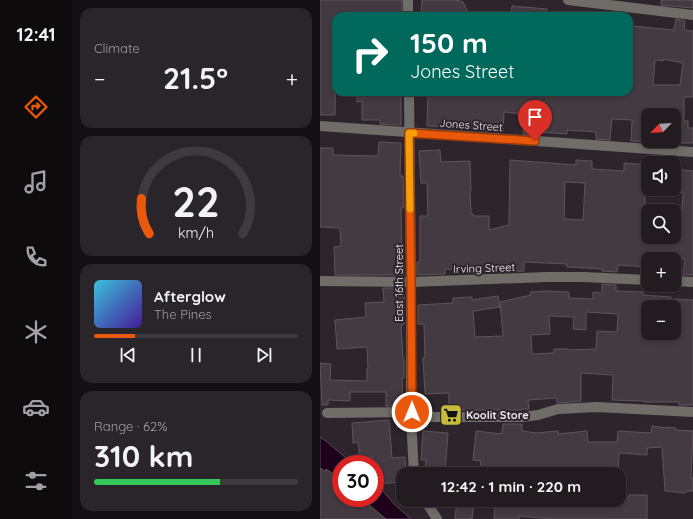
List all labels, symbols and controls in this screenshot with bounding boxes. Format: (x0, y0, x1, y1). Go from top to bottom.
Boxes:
text: 12:41 (16, 23, 56, 46)
text: 150 m (410, 25, 488, 60)
icon: right (344, 28, 396, 80)
text: Climate (94, 40, 140, 56)
text: 21.5° (163, 59, 228, 97)
text: Jones Street (410, 60, 514, 83)
text: − (94, 65, 105, 93)
text: + (286, 65, 298, 93)
icon: directions (22, 93, 50, 121)
pin (518, 100, 552, 141)
icon: arrive (524, 106, 546, 128)
north arrow (641, 108, 681, 148)
map controls (641, 108, 681, 340)
street label: Jones Street (439, 116, 504, 134)
button: sound (641, 156, 681, 196)
icon: music (22, 168, 50, 196)
text: 22 (172, 174, 220, 226)
button: search (641, 204, 681, 244)
text: km/h (178, 223, 214, 241)
icon: phone (22, 243, 50, 271)
street label: East 16th Street (392, 244, 406, 322)
button: + (641, 252, 681, 292)
street label: Irving Street (453, 260, 515, 276)
text: Afterglow (154, 287, 226, 306)
button: − (641, 300, 681, 340)
text: The Pines (154, 306, 212, 322)
icon: climate (22, 318, 50, 346)
icon: previous (117, 344, 139, 366)
icon: pause (185, 344, 207, 366)
icon: next (253, 344, 275, 366)
position arrow (391, 391, 433, 433)
icon: car (22, 393, 50, 421)
supermarket icon: Koolit Store (438, 402, 464, 428)
place label: Koolit Store (466, 408, 529, 422)
text: Range · 62% (94, 418, 167, 434)
text: 310 km (94, 437, 193, 475)
speed limit sign: 30 (332, 455, 384, 507)
icon: filters (22, 467, 50, 495)
text: 12:42 · 1 min · 220 m (441, 477, 581, 496)

